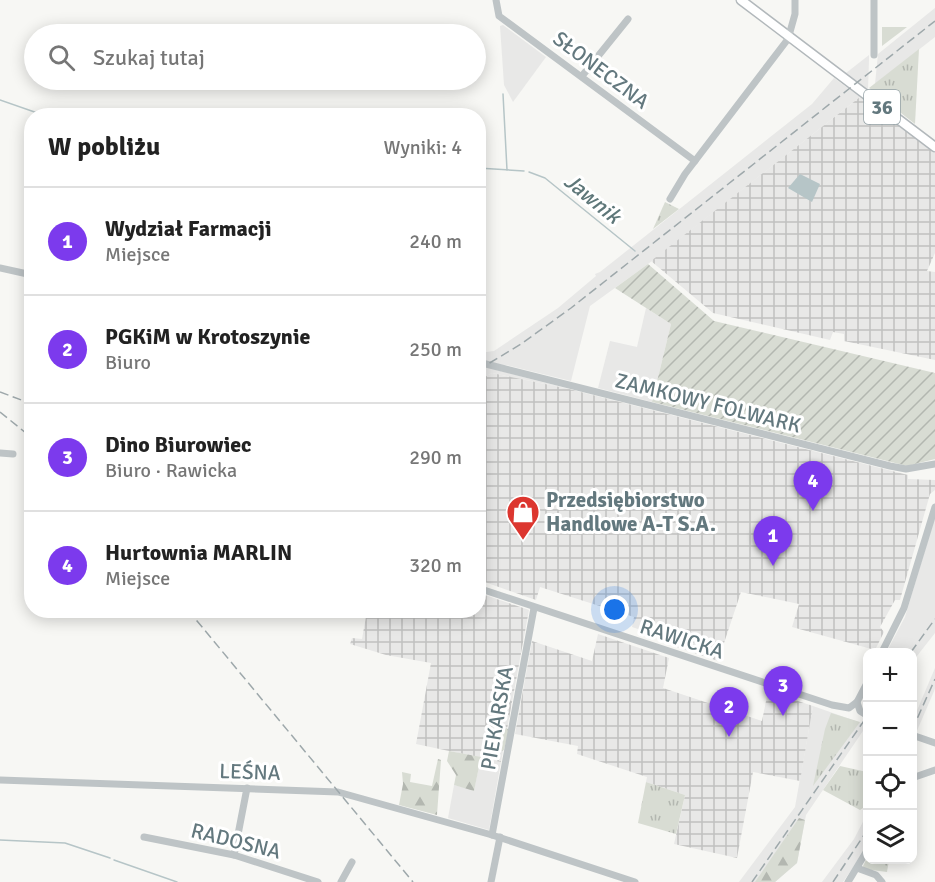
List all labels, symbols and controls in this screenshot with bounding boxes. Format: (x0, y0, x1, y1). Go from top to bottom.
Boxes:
search box (24, 24, 486, 90)
street label: SŁONECZNA (548, 25, 654, 115)
icon: search (45, 41, 78, 74)
text: Szukaj tutaj (93, 44, 205, 71)
road number: 36 (864, 90, 900, 124)
text: W pobliżu (48, 131, 160, 163)
text: Wyniki: 4 (383, 135, 462, 160)
water label: Jawnik (559, 167, 628, 231)
text: Wydział Farmacji (105, 215, 272, 242)
text: 1 (62, 229, 73, 254)
text: 240 m (409, 229, 462, 254)
text: Miejsce (105, 242, 170, 267)
text: PGKiM w Krotoszynie (105, 323, 310, 350)
text: 2 (62, 337, 73, 362)
text: 250 m (409, 337, 462, 362)
text: Biuro (105, 350, 151, 375)
street label: ZAMKOWY FOLWARK (612, 367, 804, 439)
text: Dino Biurowiec (105, 431, 252, 458)
text: 3 (62, 445, 73, 470)
text: 290 m (409, 445, 462, 470)
text: Biuro · Rawicka (105, 458, 237, 483)
pin: 4 (794, 462, 832, 511)
place label: Przedsiębiorstwo Handlowe A-T S.A. (546, 487, 716, 537)
shop icon: Przedsiębiorstwo Handlowe A-T S.A. (505, 494, 541, 541)
pin: 1 (754, 516, 792, 566)
text: Hurtownia MARLIN (105, 539, 292, 566)
text: 4 (62, 553, 73, 578)
text: 320 m (409, 553, 462, 578)
text: Miejsce (105, 566, 170, 591)
your location (600, 595, 629, 624)
street label: RAWICKA (637, 613, 728, 665)
map controls (863, 648, 917, 864)
button: + (863, 648, 917, 702)
street label: PIEKARSKA (475, 664, 519, 772)
pin: 3 (764, 666, 802, 716)
pin: 2 (710, 688, 748, 737)
button: − (863, 702, 917, 756)
button: locate (863, 756, 917, 810)
street label: LEŚNA (219, 758, 281, 786)
button: layers (863, 810, 917, 864)
street label: RADOSNA (188, 817, 284, 865)

